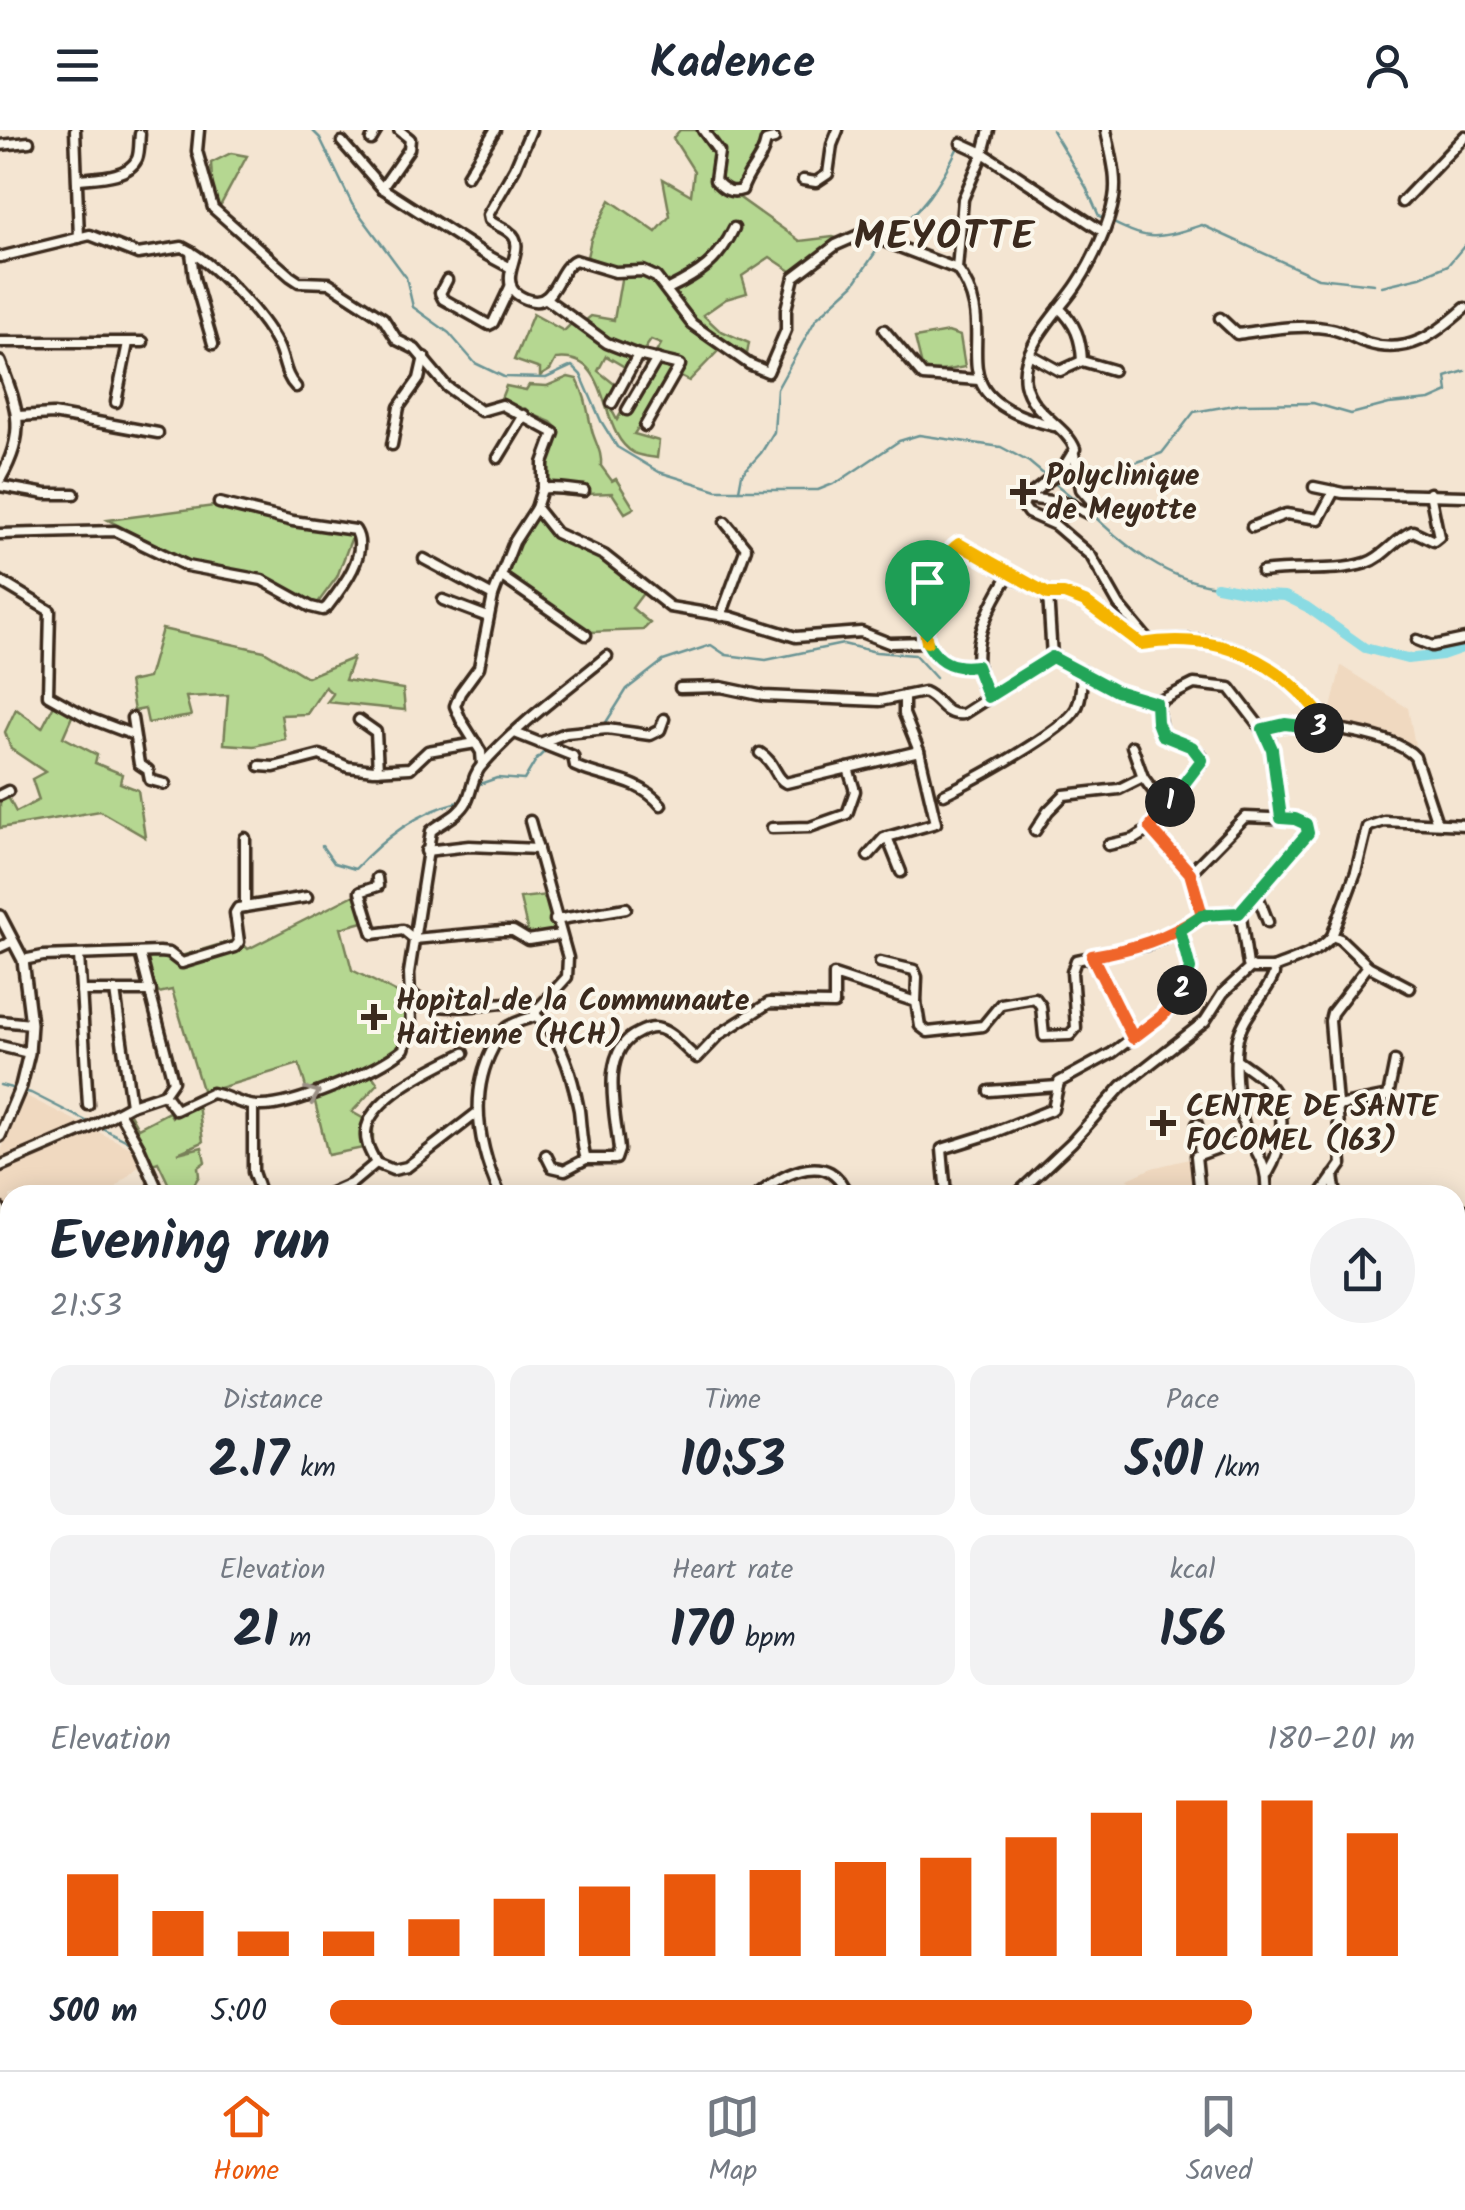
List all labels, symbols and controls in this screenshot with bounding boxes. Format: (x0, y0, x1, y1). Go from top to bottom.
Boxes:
text: Kadence (650, 29, 815, 101)
icon: menu (50, 38, 105, 93)
icon: person (1360, 38, 1415, 93)
district label: MEYOTTE (854, 206, 1036, 270)
place label: Polyclinique de Meyotte (1046, 453, 1200, 535)
marker: Polyclinique de Meyotte (1010, 479, 1036, 505)
pin (885, 540, 970, 643)
icon: arrive (900, 555, 955, 610)
pin: 3 (1294, 703, 1344, 753)
text: 3 (1311, 705, 1327, 750)
pin: 1 (1145, 777, 1195, 827)
text: 1 (1166, 779, 1174, 824)
pin: 2 (1157, 965, 1207, 1015)
text: 2 (1174, 967, 1190, 1012)
place label: Hopital de la Communaute Haitienne (HCH) (396, 978, 750, 1060)
marker: Hopital de la Communaute Haitienne (HCH) (361, 1004, 387, 1030)
place label: CENTRE DE SANTE FOCOMEL (163) (1186, 1084, 1439, 1166)
one-way arrow (303, 1085, 321, 1105)
marker: CENTRE DE SANTE FOCOMEL (163) (1150, 1110, 1176, 1136)
text: Evening run (50, 1201, 330, 1288)
button: share (1310, 1218, 1415, 1323)
text: 21:53 (50, 1282, 122, 1333)
text: Distance (222, 1378, 323, 1423)
text: Time (704, 1378, 761, 1423)
text: Pace (1166, 1378, 1219, 1423)
text: 2.17 (209, 1423, 289, 1503)
text: 10:53 (680, 1423, 785, 1503)
text: 5:01 (1125, 1423, 1203, 1503)
text: km (289, 1446, 336, 1491)
text: /km (1203, 1446, 1260, 1491)
text: Elevation (220, 1548, 325, 1593)
text: Heart rate (672, 1548, 793, 1593)
text: kcal (1170, 1548, 1215, 1593)
text: 21 (234, 1593, 278, 1673)
text: 170 (670, 1593, 734, 1673)
text: 156 (1159, 1593, 1226, 1673)
text: m (278, 1616, 311, 1661)
text: bpm (734, 1616, 795, 1661)
text: Elevation (50, 1715, 171, 1766)
text: 180–201 m (1267, 1715, 1415, 1766)
text: 500 m (50, 1987, 138, 2038)
text: 5:00 (210, 1987, 267, 2038)
tab: Home (213, 2089, 279, 2194)
tab: Map (705, 2089, 760, 2194)
tab: Saved (1186, 2089, 1252, 2194)

